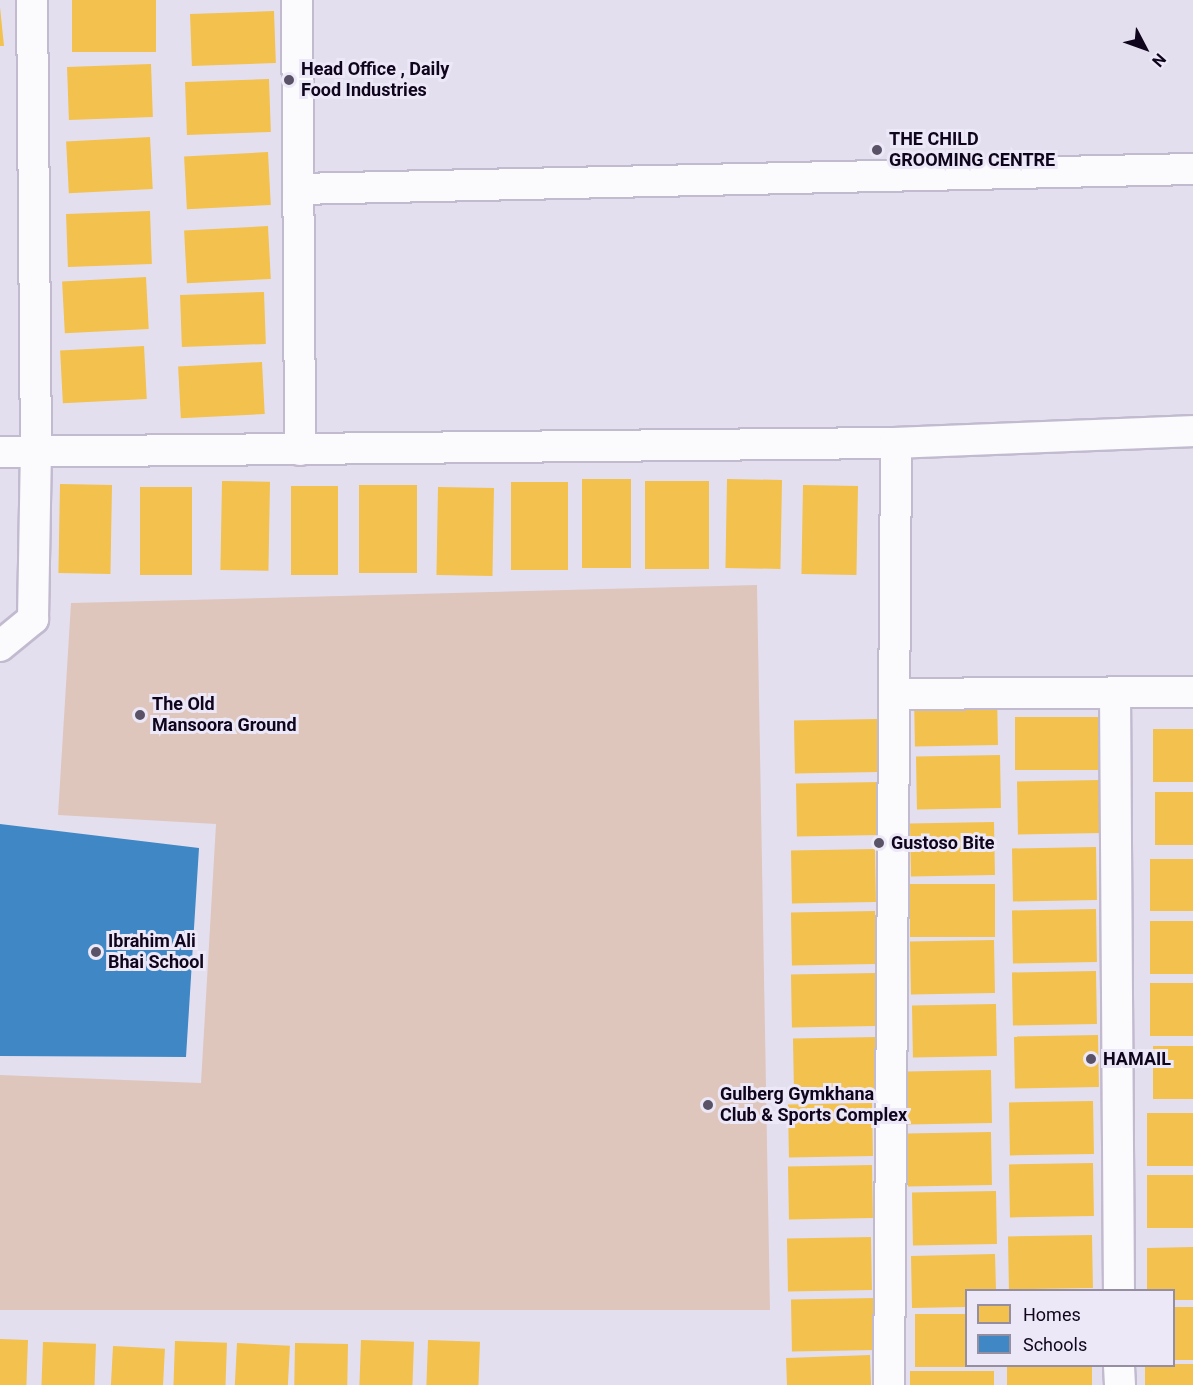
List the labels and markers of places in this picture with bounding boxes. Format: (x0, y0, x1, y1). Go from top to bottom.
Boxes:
place label: Head Office , Daily Food Industries (301, 59, 449, 101)
marker: Head Office , Daily Food Industries (282, 73, 296, 87)
place label: THE CHILD GROOMING CENTRE (889, 129, 1055, 172)
marker: THE CHILD GROOMING CENTRE (870, 143, 884, 157)
place label: The Old Mansoora Ground (152, 694, 297, 736)
marker: The Old Mansoora Ground (133, 708, 147, 722)
place label: Gustoso Bite (891, 832, 995, 854)
marker: Gustoso Bite (872, 836, 886, 850)
place label: Ibrahim Ali Bhai School (108, 931, 204, 974)
marker: Ibrahim Ali Bhai School (89, 945, 103, 959)
place label: HAMAIL (1103, 1048, 1171, 1070)
marker: HAMAIL (1084, 1052, 1098, 1066)
place label: Gulberg Gymkhana Club & Sports Complex (720, 1084, 907, 1126)
marker: Gulberg Gymkhana Club & Sports Complex (701, 1098, 715, 1112)

